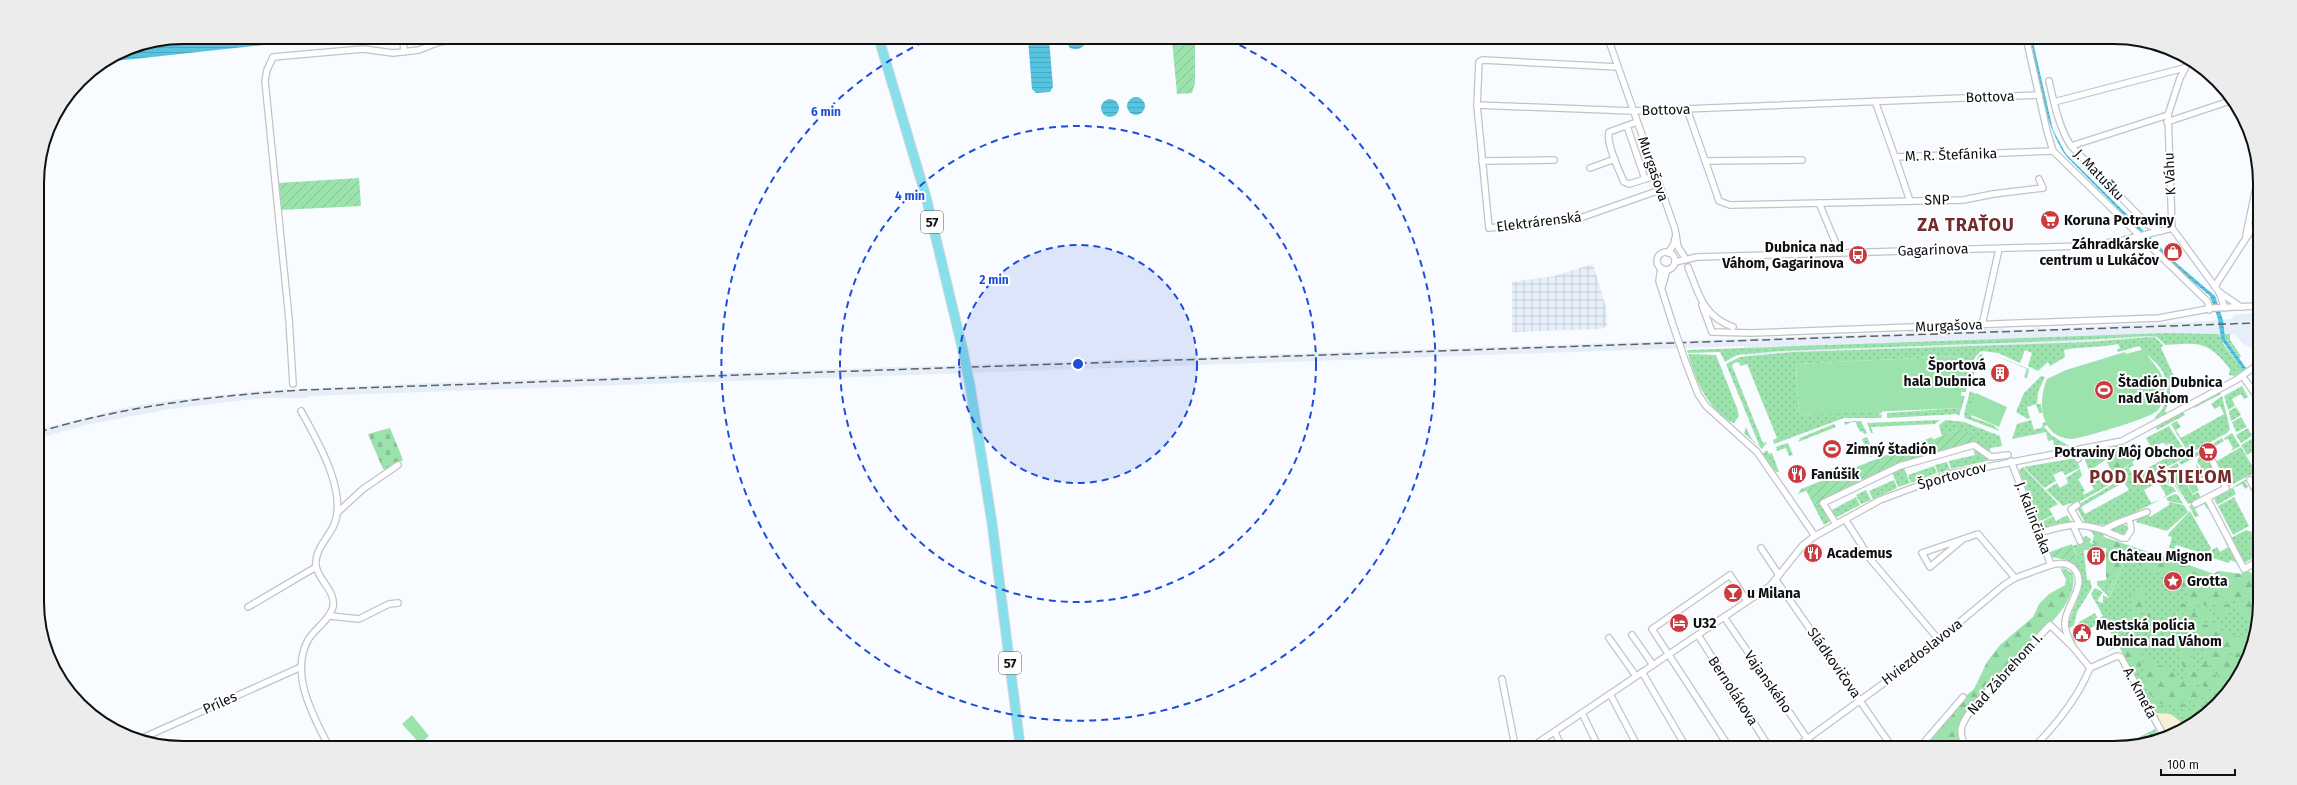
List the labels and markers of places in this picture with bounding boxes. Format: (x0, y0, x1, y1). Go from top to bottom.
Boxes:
supermarket icon: Koruna Potraviny (2039, 209, 2061, 231)
place label: Koruna Potraviny (2064, 212, 2175, 229)
place label: Záhradkárske centrum u Lukáčov (2039, 236, 2160, 269)
place label: Dubnica nad Váhom, Gagarinova (1721, 239, 1844, 272)
shop icon: Záhradkárske centrum u Lukáčov (2162, 241, 2184, 263)
bus stop icon: Dubnica nad Váhom, Gagarinova (1847, 244, 1869, 266)
place label: Športová hala Dubnica (1904, 356, 1986, 390)
centre of rings (1071, 357, 1085, 371)
building icon: Športová hala Dubnica (1989, 362, 2011, 384)
place label: Štadión Dubnica nad Váhom (2118, 373, 2223, 407)
sports icon: Štadión Dubnica nad Váhom (2093, 379, 2115, 401)
sports icon: Zimný štadión (1821, 438, 1843, 460)
place label: Zimný štadión (1846, 441, 1936, 458)
supermarket icon: Potraviny Môj Obchod (2197, 441, 2219, 463)
place label: Potraviny Môj Obchod (2054, 444, 2194, 461)
restaurant icon: Fanúšik (1786, 463, 1808, 485)
place label: Fanúšik (1811, 466, 1859, 483)
restaurant icon: Academus (1802, 542, 1824, 564)
place label: Academus (1826, 545, 1892, 562)
building icon: Château Mignon (2085, 545, 2107, 567)
place label: Château Mignon (2110, 548, 2212, 565)
place icon: Grotta (2162, 570, 2184, 592)
place label: Grotta (2187, 573, 2228, 590)
bar icon: u Milana (1722, 582, 1744, 604)
place label: u Milana (1747, 585, 1801, 602)
hotel icon: U32 (1668, 612, 1690, 634)
place label: U32 (1693, 615, 1717, 632)
place label: Mestská polícia Dubnica nad Váhom (2096, 617, 2222, 650)
public building icon: Mestská polícia Dubnica nad Váhom (2071, 622, 2093, 644)

